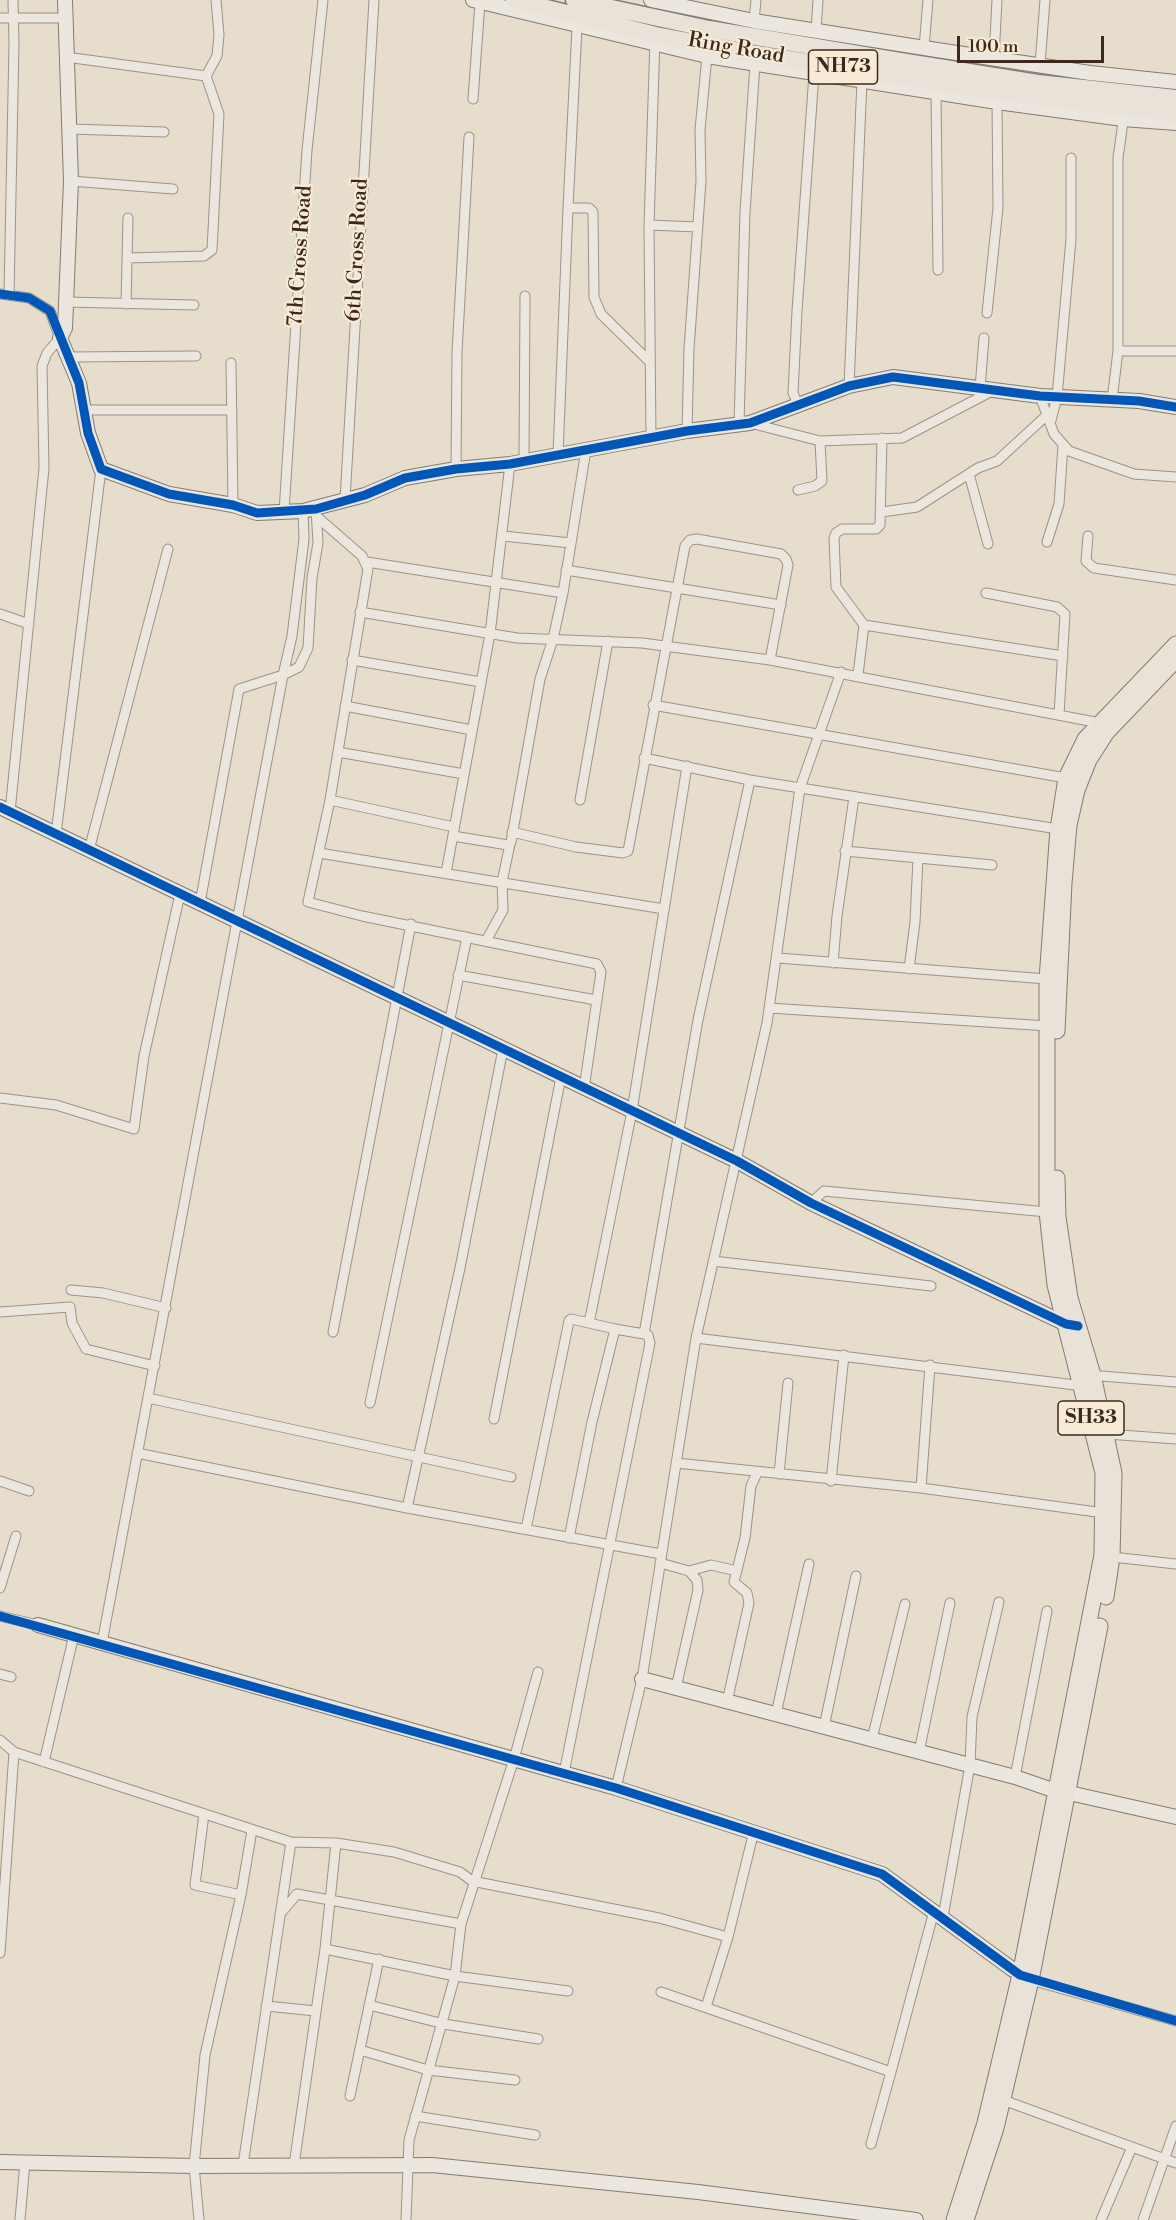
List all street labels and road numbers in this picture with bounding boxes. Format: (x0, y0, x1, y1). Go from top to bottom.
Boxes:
street label: Ring Road (686, 28, 786, 70)
road number: NH73 (808, 50, 878, 84)
street label: 6th Cross Road (342, 178, 374, 322)
street label: 7th Cross Road (283, 185, 319, 327)
road number: SH33 (1058, 1401, 1124, 1435)

